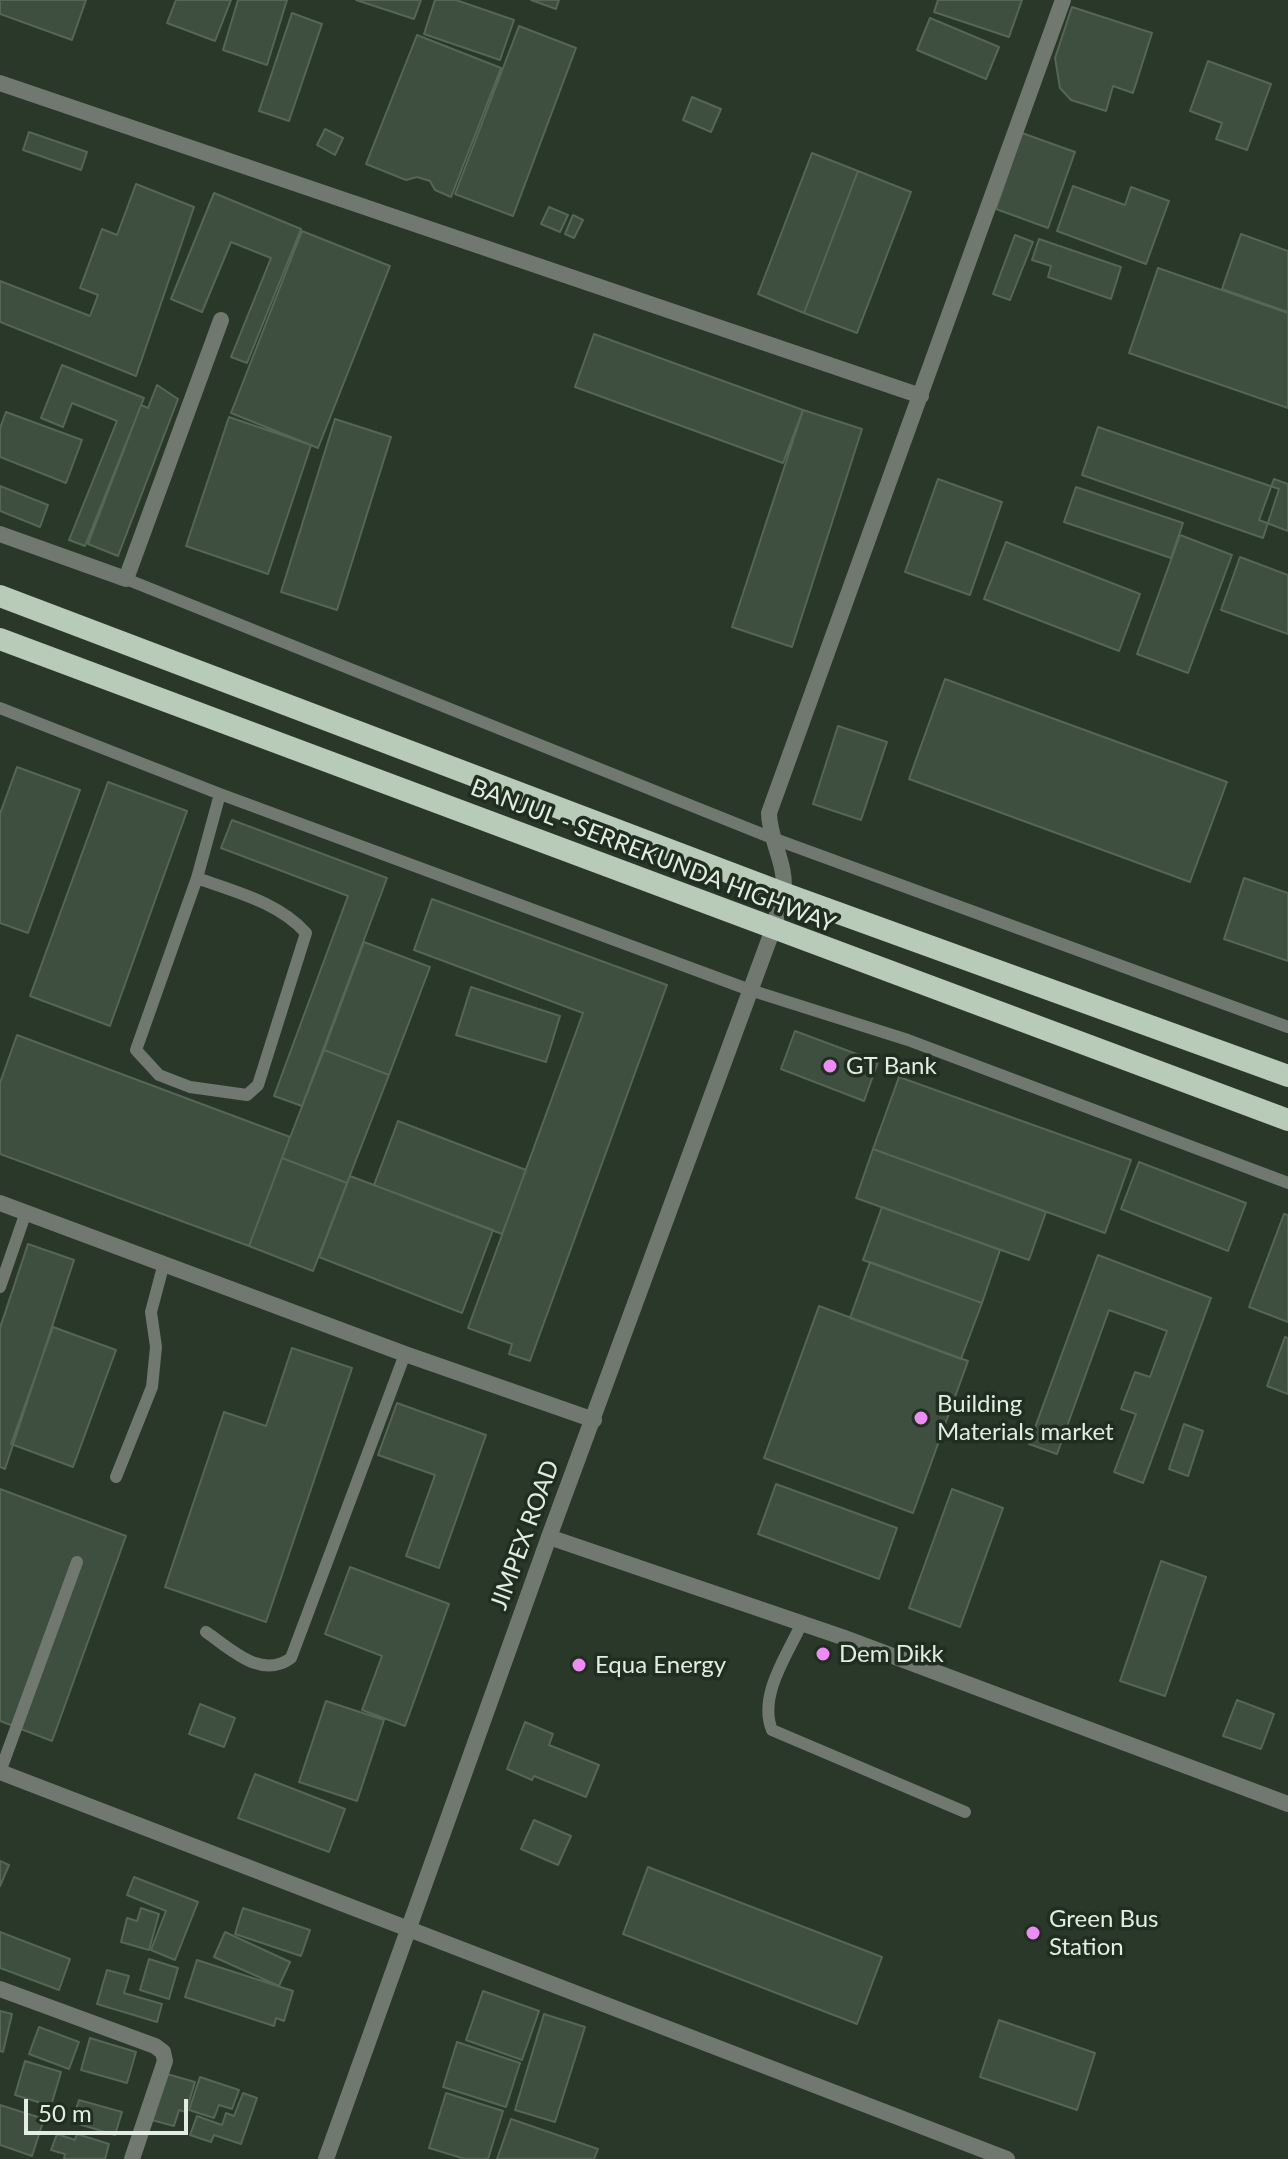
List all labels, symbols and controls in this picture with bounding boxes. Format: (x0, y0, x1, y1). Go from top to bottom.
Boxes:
street label: BANJUL - SERREKUNDA HIGHWAY (467, 773, 839, 939)
place label: GT Bank (846, 1052, 937, 1080)
marker: GT Bank (821, 1057, 839, 1075)
place label: Building Materials market (937, 1390, 1114, 1446)
marker: Building Materials market (912, 1409, 930, 1427)
street label: JIMPEX ROAD (485, 1456, 565, 1614)
place label: Dem Dikk (839, 1640, 944, 1668)
marker: Dem Dikk (814, 1645, 832, 1663)
place label: Equa Energy (595, 1651, 726, 1679)
marker: Equa Energy (570, 1656, 588, 1674)
place label: Green Bus Station (1049, 1905, 1158, 1961)
marker: Green Bus Station (1024, 1924, 1042, 1942)
scale bar (28, 2083, 192, 2133)
text: 50 m (38, 2098, 92, 2127)

